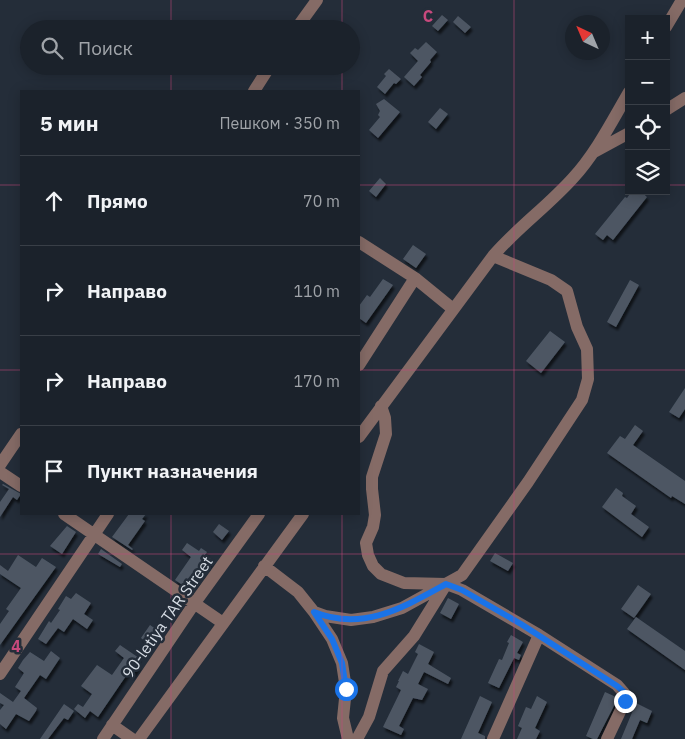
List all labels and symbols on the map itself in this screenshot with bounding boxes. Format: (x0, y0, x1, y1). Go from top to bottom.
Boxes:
text: C (423, 6, 433, 26)
north arrow (565, 15, 610, 60)
street label: 90-letiya TAR Street (117, 552, 217, 682)
text: 4 (11, 636, 21, 656)
route start (335, 678, 358, 701)
route end (614, 690, 637, 713)

